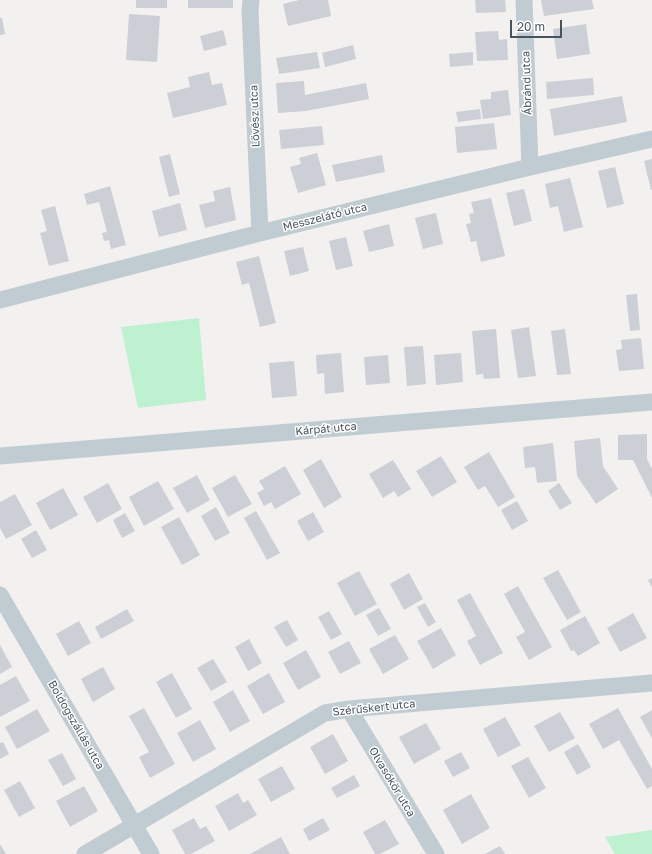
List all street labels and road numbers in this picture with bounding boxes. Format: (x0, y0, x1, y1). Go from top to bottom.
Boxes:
street label: Ábránd utca (519, 51, 535, 115)
street label: Lövész utca (247, 85, 263, 147)
street label: Messzelátó utca (282, 200, 368, 234)
street label: Kárpát utca (295, 420, 357, 438)
street label: Boldogszállás utca (45, 678, 107, 772)
street label: Szérűskert utca (332, 697, 416, 719)
street label: Olvasókör utca (366, 745, 418, 819)

